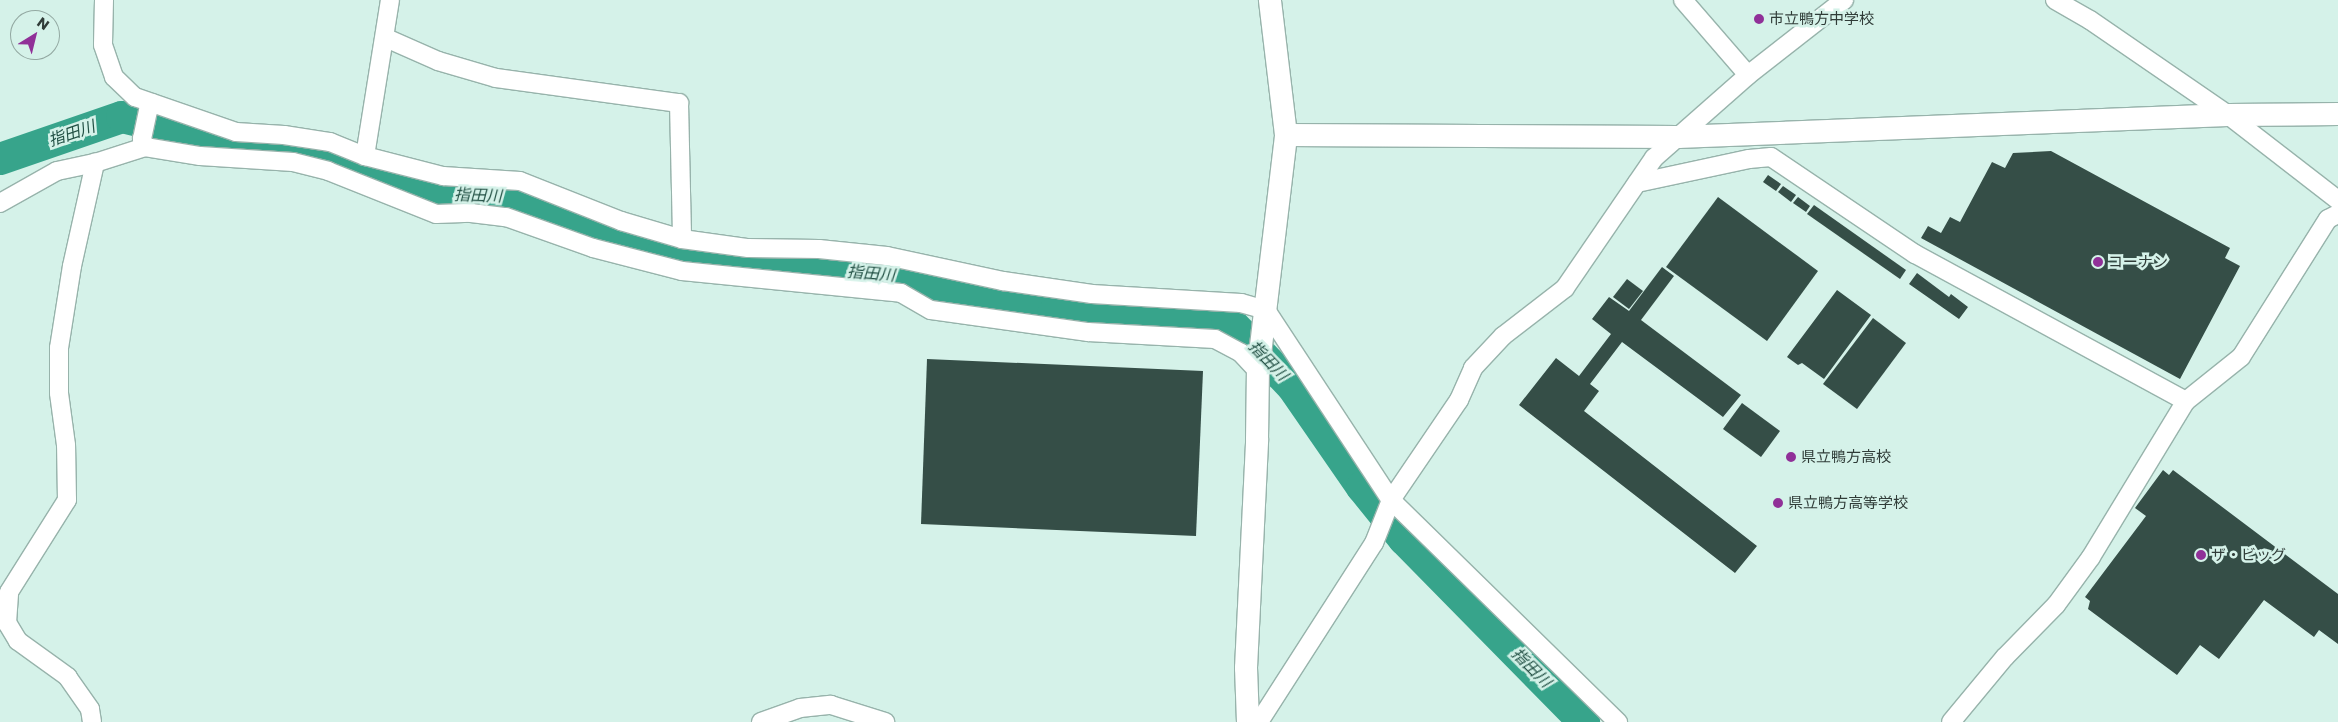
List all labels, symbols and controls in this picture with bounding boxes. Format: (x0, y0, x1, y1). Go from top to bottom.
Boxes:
north arrow (10, 10, 60, 60)
place label: 市立鴨方中学校 (1769, 10, 1874, 28)
text: N (33, 12, 53, 35)
marker: 市立鴨方中学校 (1753, 13, 1765, 25)
water label: 指田川 (46, 117, 98, 151)
water label: 指田川 (454, 186, 502, 206)
place label: コーナン (2108, 253, 2168, 271)
marker: コーナン (2092, 256, 2104, 268)
water label: 指田川 (846, 262, 896, 286)
water label: 指田川 (1244, 337, 1292, 385)
place label: 県立鴨方高校 (1801, 448, 1891, 466)
marker: 県立鴨方高校 (1785, 451, 1797, 463)
place label: 県立鴨方高等学校 (1788, 494, 1908, 512)
marker: 県立鴨方高等学校 (1772, 497, 1784, 509)
place label: ザ・ビッグ (2211, 546, 2286, 564)
marker: ザ・ビッグ (2195, 549, 2207, 561)
water label: 指田川 (1507, 644, 1555, 692)

